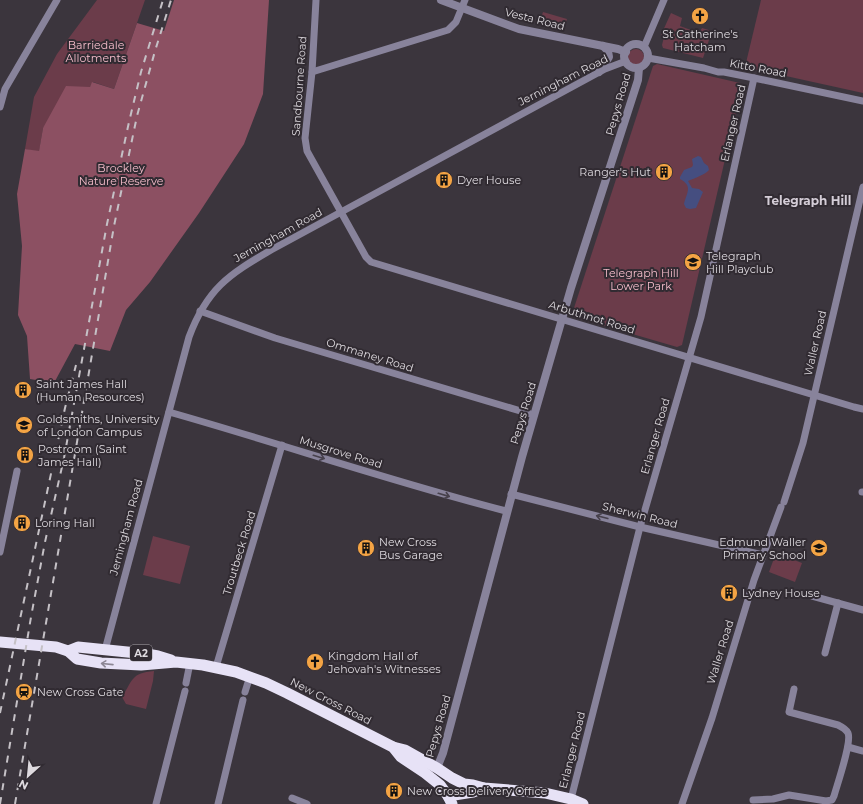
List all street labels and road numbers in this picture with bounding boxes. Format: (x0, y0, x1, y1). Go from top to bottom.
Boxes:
street label: Vesta Road (503, 5, 567, 33)
street label: Sandbourne Road (289, 36, 309, 136)
street label: Jerningham Road (515, 51, 610, 109)
street label: Kitto Road (728, 56, 788, 80)
street label: Pepys Road (602, 71, 634, 137)
street label: Erlanger Road (717, 83, 749, 163)
street label: Jerningham Road (230, 205, 325, 266)
street label: Arbuthnot Road (547, 297, 637, 337)
street label: Waller Road (801, 309, 829, 377)
street label: Ommaney Road (325, 335, 415, 375)
street label: Pepys Road (507, 380, 539, 446)
street label: Erlanger Road (637, 396, 673, 476)
street label: Musgrove Road (298, 433, 384, 471)
street label: Jerningham Road (106, 477, 146, 578)
street label: Sherwin Road (601, 499, 679, 531)
street label: Troutbeck Road (219, 509, 259, 597)
street label: Waller Road (704, 618, 736, 686)
road number: A2 (130, 645, 152, 661)
street label: New Cross Road (288, 674, 374, 728)
street label: Pepys Road (422, 693, 454, 759)
street label: Erlanger Road (556, 710, 588, 790)

